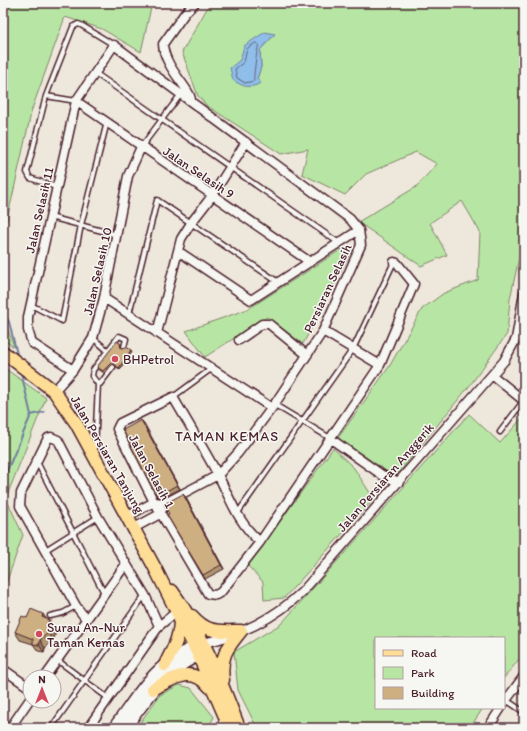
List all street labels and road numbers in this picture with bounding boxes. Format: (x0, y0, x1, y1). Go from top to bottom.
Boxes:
street label: Jalan Selasih 9 (160, 143, 237, 202)
street label: Jalan Selasih 11 (22, 166, 57, 254)
street label: Jalan Selasih 10 (80, 226, 115, 316)
street label: Persiaran Selasih (300, 241, 355, 335)
street label: Jalan Persiaran Tanjung (68, 393, 148, 516)
street label: Jalan Persiaran Anggerik (334, 420, 437, 535)
street label: Jalan Selasih 1 (126, 432, 177, 511)

